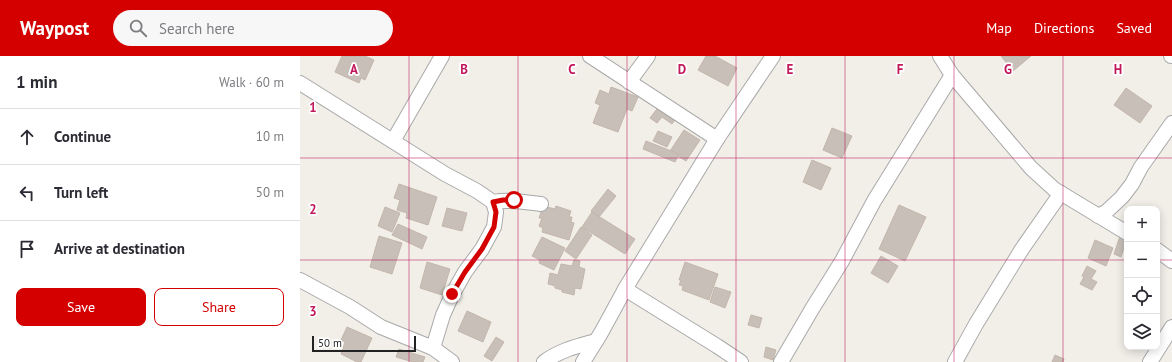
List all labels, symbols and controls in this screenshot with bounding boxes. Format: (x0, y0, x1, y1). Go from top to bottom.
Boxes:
search box (113, 10, 393, 46)
text: Waypost (20, 16, 89, 40)
icon: search (127, 17, 149, 39)
text: Search here (159, 19, 235, 38)
text: Map (986, 19, 1012, 37)
text: Directions (1034, 19, 1094, 37)
text: Saved (1116, 19, 1152, 37)
text: A (350, 61, 358, 78)
text: B (460, 61, 468, 78)
text: C (568, 61, 576, 78)
text: D (678, 61, 686, 78)
text: E (787, 61, 794, 78)
text: F (897, 61, 904, 78)
text: G (1004, 61, 1012, 78)
text: H (1114, 61, 1122, 78)
text: 1 min (16, 71, 57, 93)
text: Walk · 60 m (219, 74, 284, 91)
text: 1 (309, 99, 317, 116)
icon: ahead (16, 126, 38, 148)
text: Continue (54, 127, 111, 146)
text: 10 m (256, 128, 284, 145)
icon: left (16, 182, 38, 204)
text: Turn left (54, 183, 108, 202)
text: 50 m (256, 184, 284, 201)
route start (505, 191, 523, 209)
text: 2 (309, 201, 317, 218)
map controls (1124, 206, 1160, 350)
button: + (1124, 206, 1160, 242)
icon: arrive (16, 238, 38, 260)
text: Arrive at destination (54, 239, 185, 258)
button: − (1124, 242, 1160, 278)
button: locate (1124, 278, 1160, 314)
route end (443, 285, 461, 303)
button: Save (16, 288, 146, 326)
button: Share (154, 288, 284, 326)
text: 3 (309, 303, 317, 320)
button: layers (1124, 314, 1160, 350)
scale bar (312, 334, 416, 353)
text: 50 m (318, 336, 342, 350)

